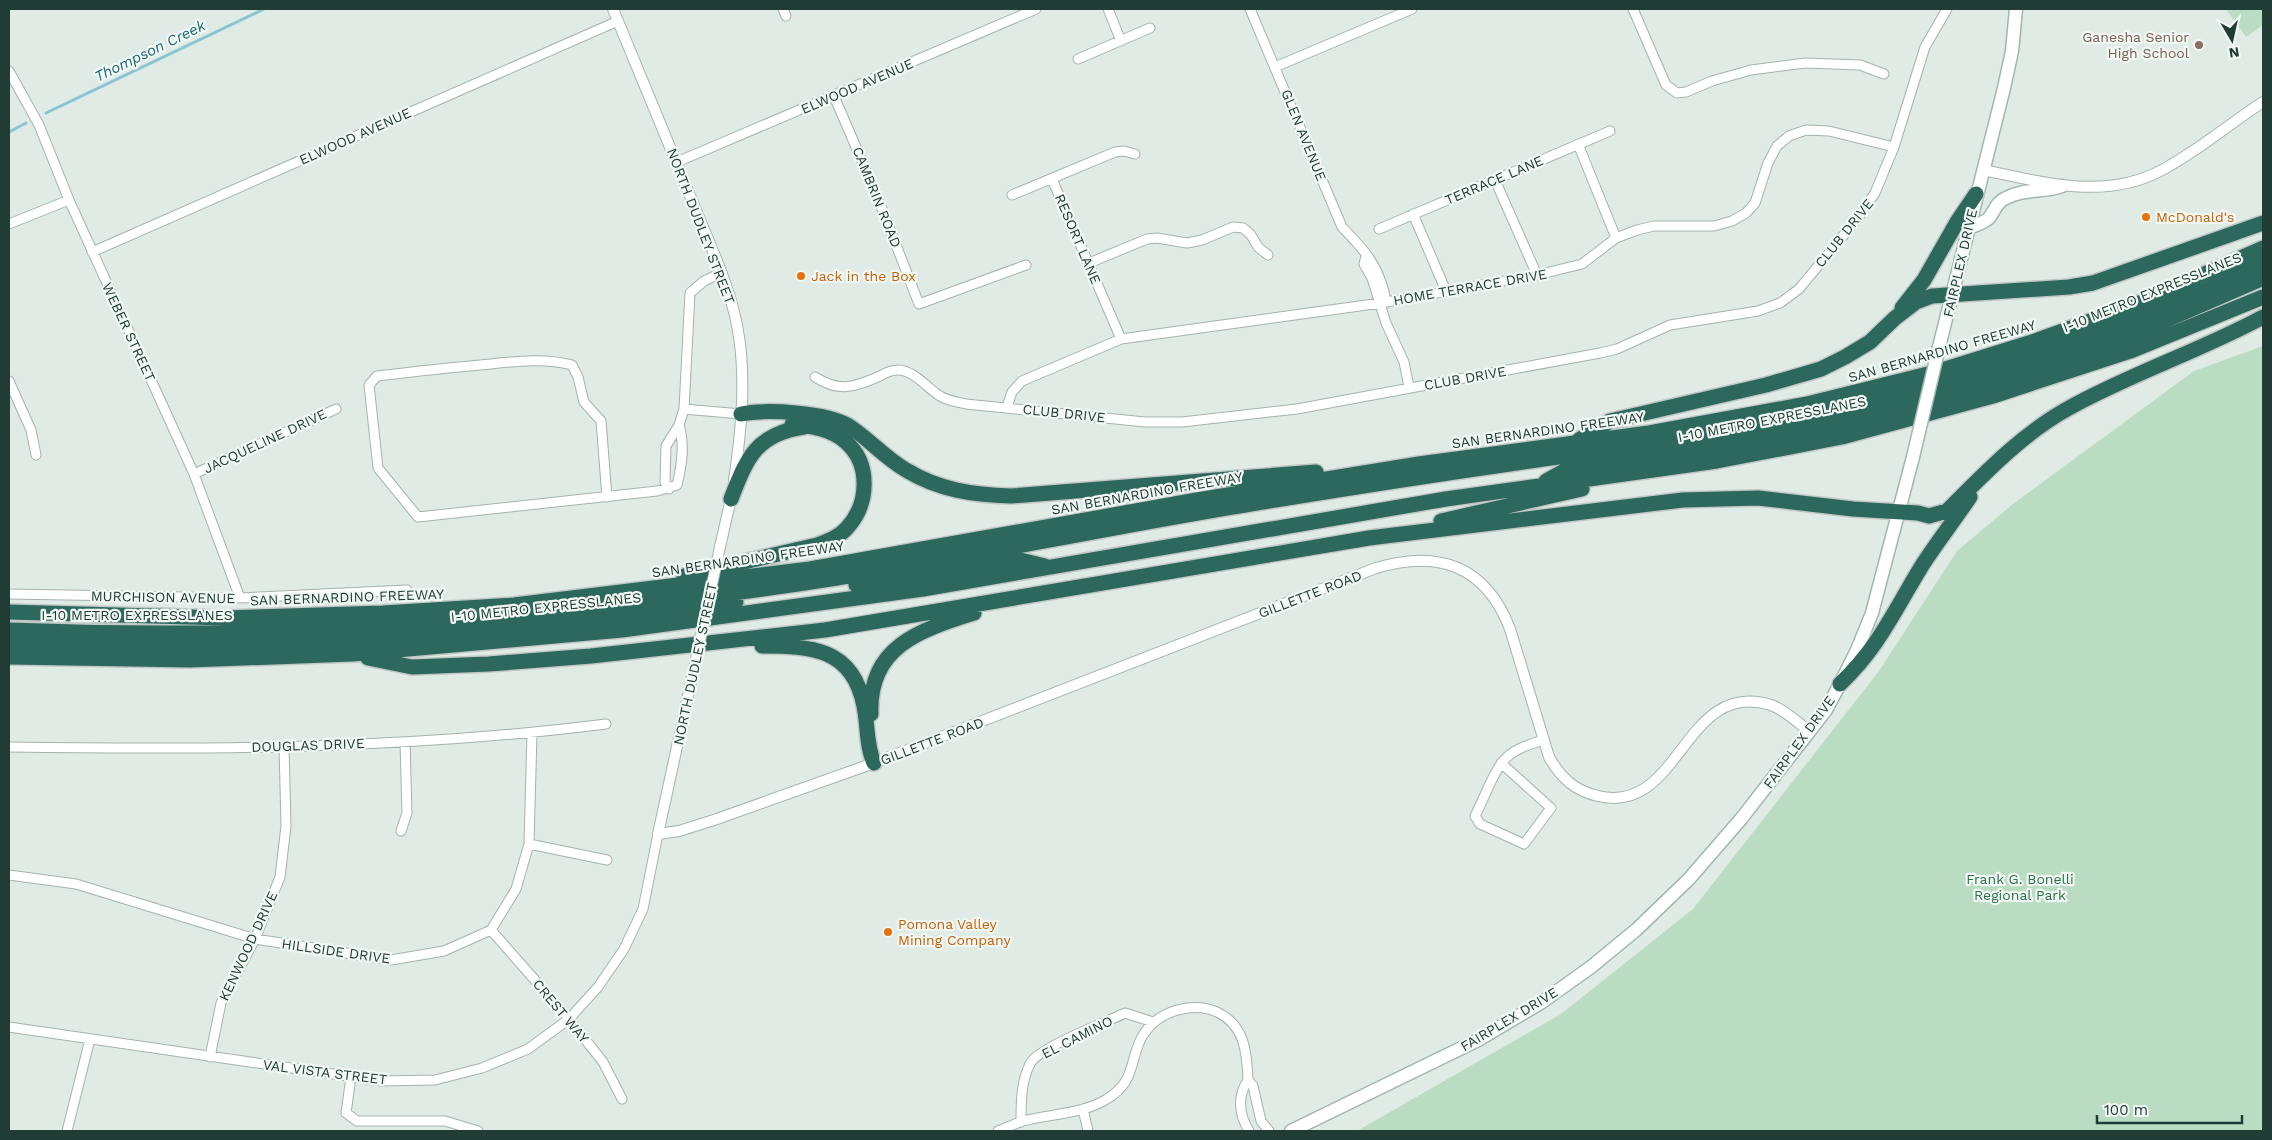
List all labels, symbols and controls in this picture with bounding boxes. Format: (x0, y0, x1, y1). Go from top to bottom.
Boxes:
north arrow (2207, 15, 2257, 65)
water label: Thompson Creek (92, 16, 209, 86)
place label: Ganesha Senior High School (2082, 29, 2190, 61)
marker: Ganesha Senior High School (2193, 39, 2205, 51)
text: N (2228, 44, 2240, 62)
street label: ELWOOD AVENUE (798, 55, 916, 117)
street label: GLEN AVENUE (1278, 87, 1330, 183)
street label: ELWOOD AVENUE (297, 104, 413, 168)
street label: CAMBRIN ROAD (850, 144, 904, 250)
street label: NORTH DUDLEY STREET (664, 146, 738, 307)
street label: TERRACE LANE (1443, 152, 1546, 208)
street label: RESORT LANE (1052, 192, 1104, 287)
street label: CLUB DRIVE (1812, 196, 1876, 270)
street label: FAIRPLEX DRIVE (1940, 207, 1980, 319)
place label: McDonald's (2156, 209, 2234, 225)
marker: McDonald's (2140, 211, 2152, 223)
street label: I-10 METRO EXPRESSLANES (2060, 249, 2244, 335)
street label: HOME TERRACE DRIVE (1392, 266, 1548, 308)
place label: Jack in the Box (811, 268, 916, 284)
marker: Jack in the Box (795, 270, 807, 282)
street label: WEBER STREET (99, 280, 159, 384)
street label: SAN BERNARDINO FREEWAY (1847, 317, 2037, 385)
street label: CLUB DRIVE (1423, 363, 1507, 393)
street label: I-10 METRO EXPRESSLANES (1677, 393, 1867, 445)
street label: CLUB DRIVE (1022, 401, 1106, 425)
street label: JACQUELINE DRIVE (201, 406, 329, 476)
street label: SAN BERNARDINO FREEWAY (1451, 409, 1645, 451)
street label: SAN BERNARDINO FREEWAY (1050, 468, 1244, 518)
street label: SAN BERNARDINO FREEWAY (651, 538, 845, 580)
street label: GILLETTE ROAD (1256, 567, 1364, 621)
street label: NORTH DUDLEY STREET (670, 581, 720, 747)
street label: SAN BERNARDINO FREEWAY (250, 586, 444, 608)
street label: MURCHISON AVENUE (91, 588, 235, 606)
street label: I-10 METRO EXPRESSLANES (450, 589, 642, 625)
street label: I-10 METRO EXPRESSLANES (41, 607, 233, 623)
street label: FAIRPLEX DRIVE (1760, 692, 1838, 791)
street label: GILLETTE ROAD (878, 714, 986, 768)
street label: DOUGLAS DRIVE (251, 735, 365, 755)
park label: Frank G. Bonelli Regional Park (1966, 871, 2074, 903)
street label: KENWOOD DRIVE (216, 889, 280, 1003)
place label: Pomona Valley Mining Company (898, 916, 1011, 948)
marker: Pomona Valley Mining Company (882, 926, 894, 938)
street label: HILLSIDE DRIVE (281, 935, 391, 967)
street label: CREST WAY (530, 976, 592, 1046)
street label: FAIRPLEX DRIVE (1457, 984, 1561, 1054)
street label: EL CAMINO (1039, 1012, 1115, 1062)
street label: VAL VISTA STREET (262, 1056, 388, 1088)
scale bar (2097, 1092, 2242, 1124)
text: 100 m (2104, 1101, 2148, 1119)

